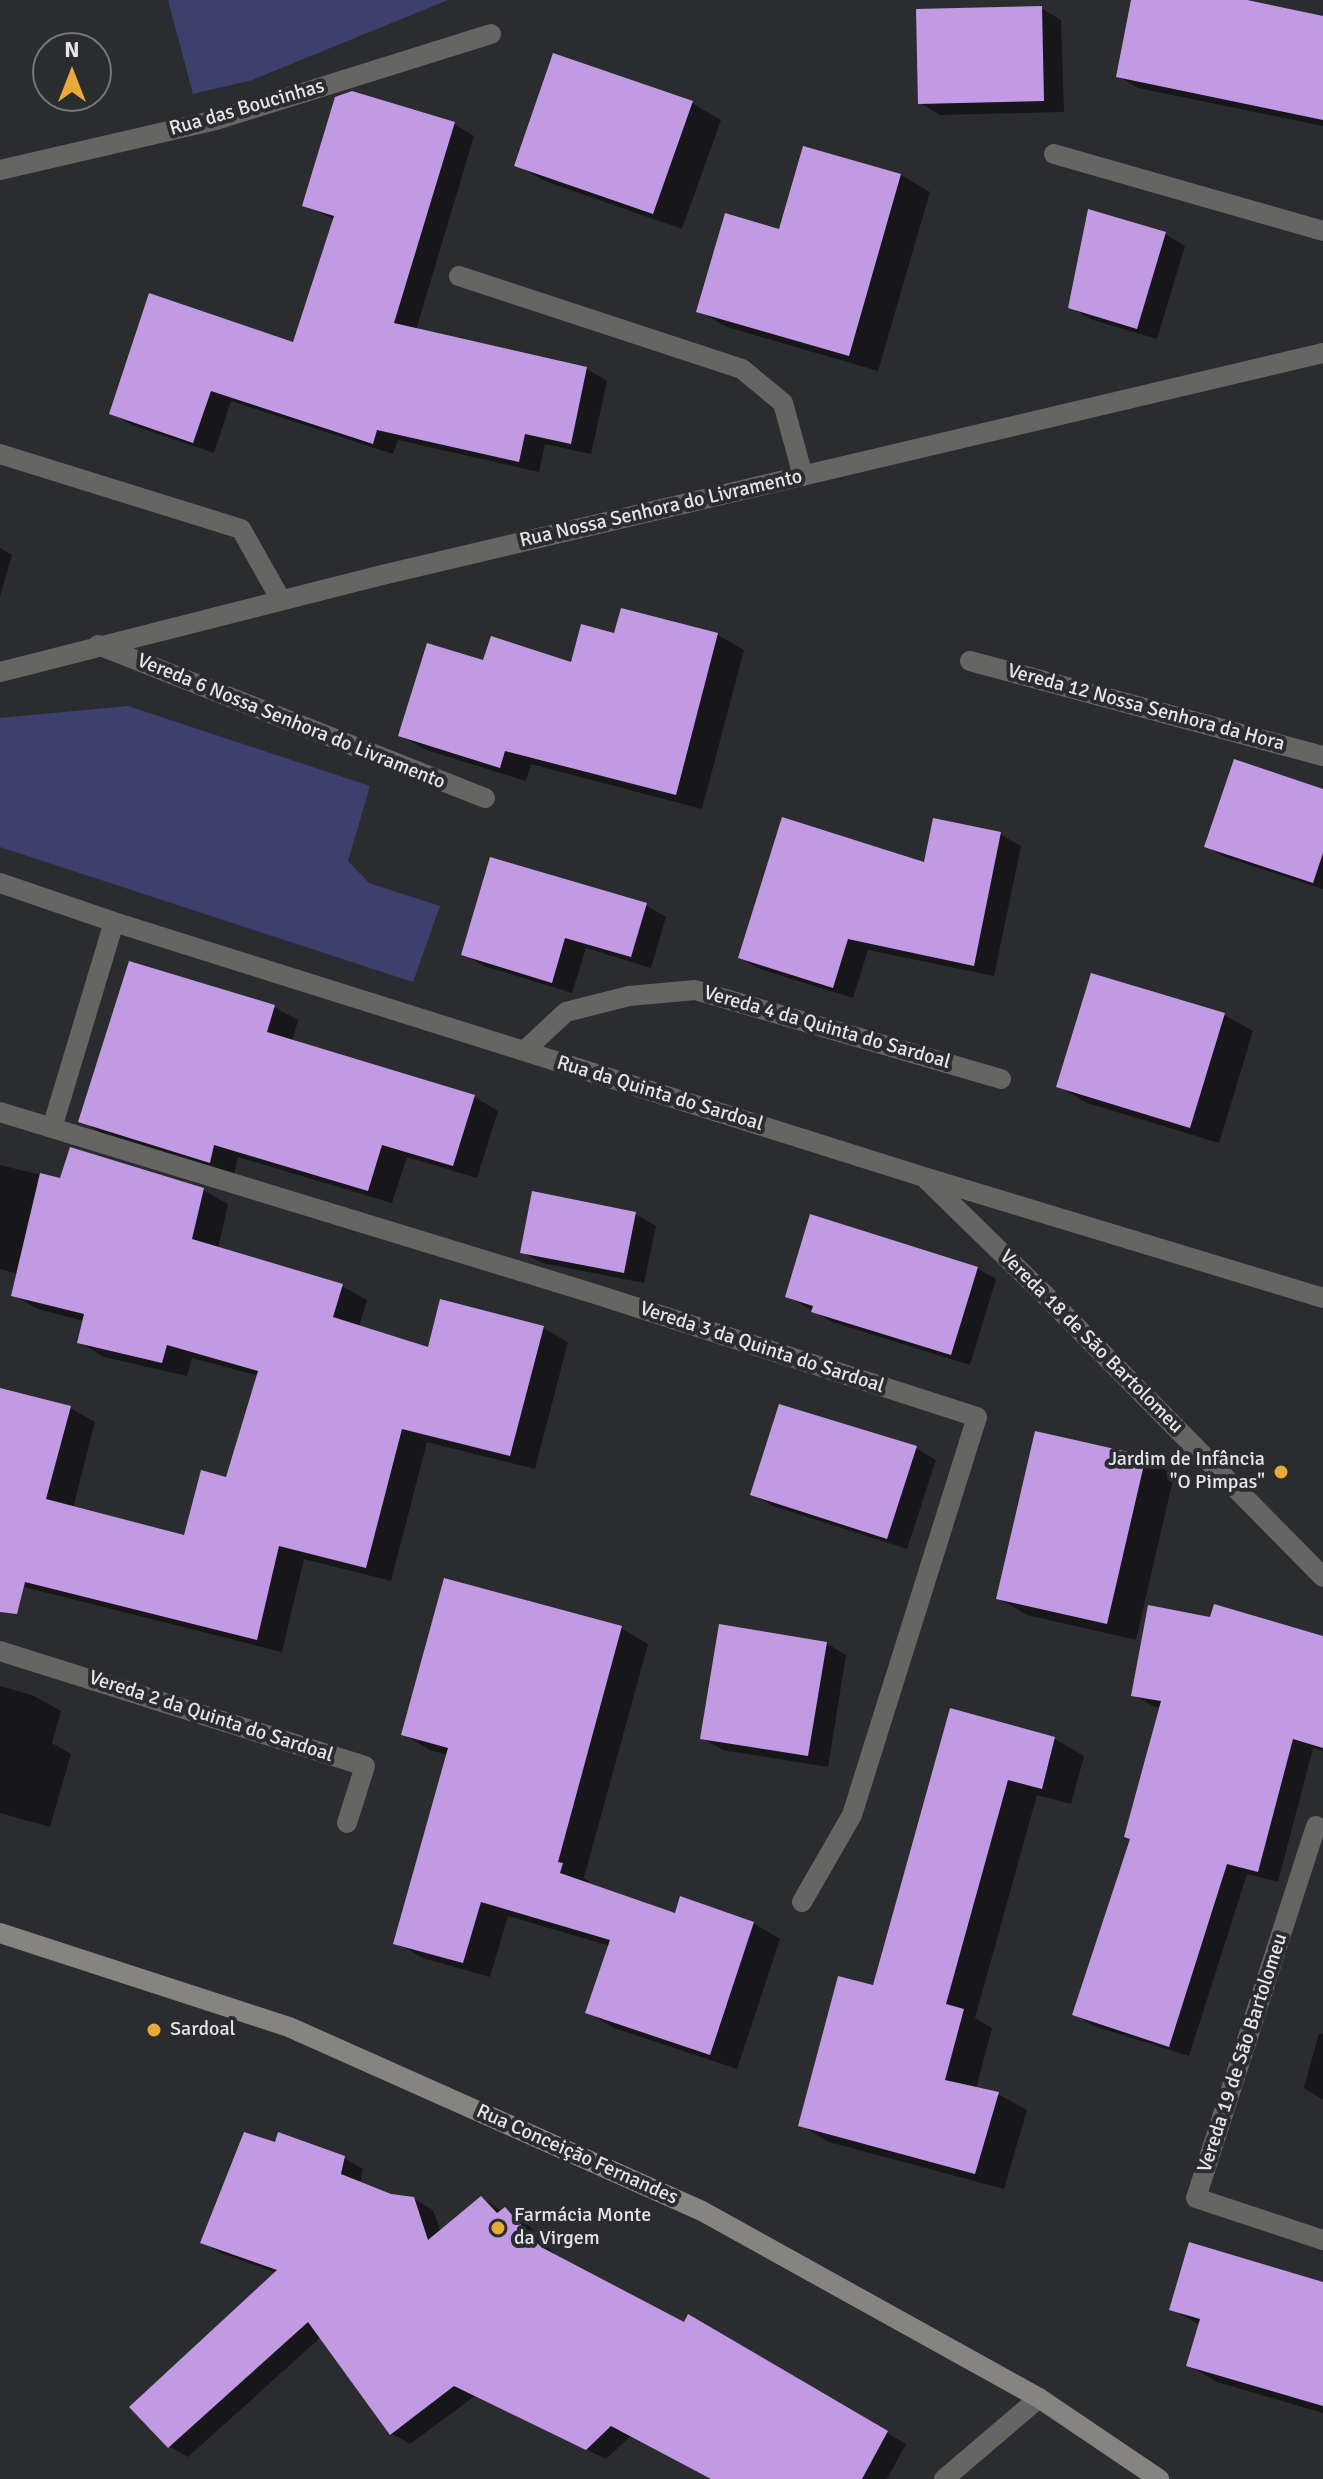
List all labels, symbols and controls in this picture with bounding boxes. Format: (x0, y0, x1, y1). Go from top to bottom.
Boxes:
north arrow (32, 32, 112, 112)
text: N (64, 36, 80, 63)
street label: Rua das Boucinhas (167, 74, 327, 142)
street label: Rua Nossa Senhora do Livramento (517, 465, 805, 553)
street label: Vereda 6 Nossa Senhora do Livramento (133, 649, 449, 795)
street label: Vereda 12 Nossa Senhora da Hora (1005, 659, 1287, 757)
street label: Vereda 4 da Quinta do Sardoal (701, 981, 953, 1075)
street label: Rua da Quinta do Sardoal (554, 1051, 766, 1137)
street label: Vereda 18 de São Bartolomeu (994, 1245, 1188, 1439)
street label: Vereda 3 da Quinta do Sardoal (637, 1297, 887, 1399)
place label: Jardim de Infância "O Pimpas" (1108, 1448, 1265, 1495)
marker: Jardim de Infância "O Pimpas" (1272, 1463, 1290, 1481)
street label: Vereda 2 da Quinta do Sardoal (86, 1666, 336, 1768)
street label: Vereda 19 de São Bartolomeu (1193, 1931, 1293, 2175)
place label: Sardoal (170, 2018, 235, 2042)
marker: Sardoal (145, 2021, 163, 2039)
street label: Rua Conceição Fernandes (473, 2100, 681, 2210)
place label: Farmácia Monte da Virgem (514, 2204, 651, 2251)
marker: Farmácia Monte da Virgem (489, 2219, 507, 2237)

